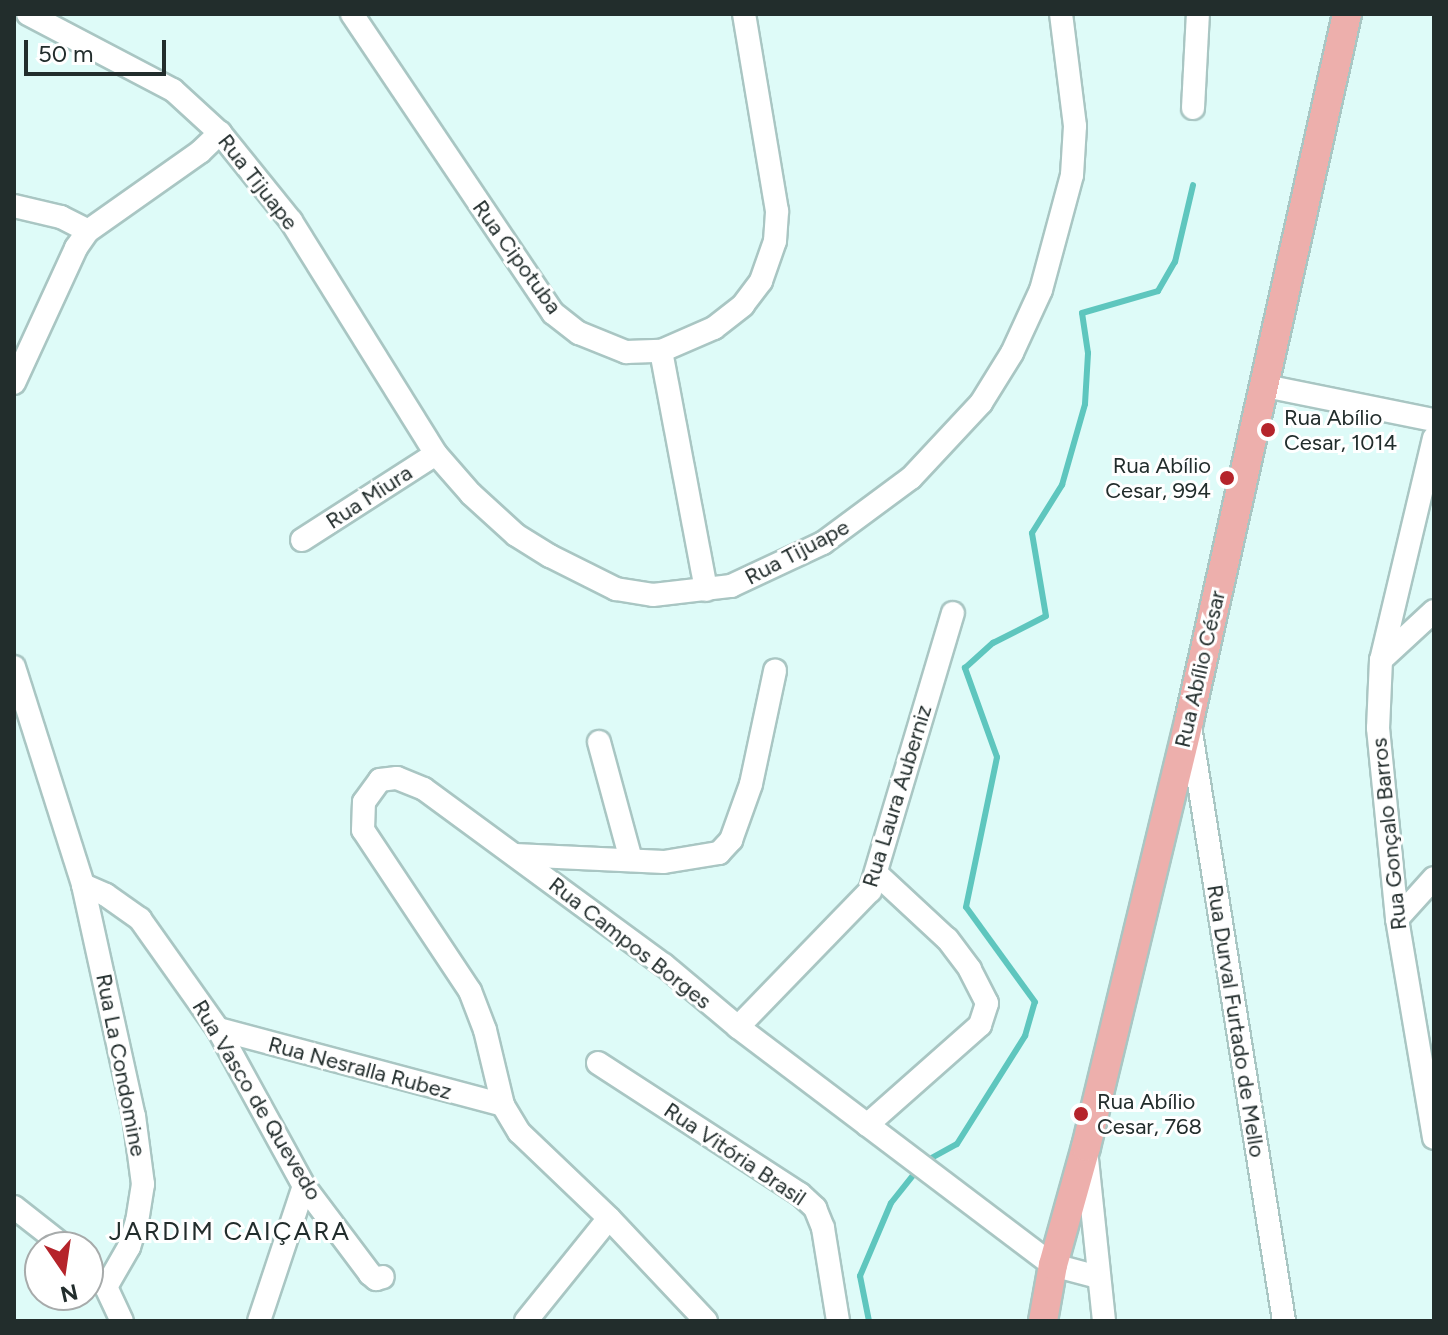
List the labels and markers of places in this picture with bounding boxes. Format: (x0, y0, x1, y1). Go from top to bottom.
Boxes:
place label: Rua Abílio Cesar, 1014 (1284, 404, 1397, 456)
marker: Rua Abílio Cesar, 1014 (1259, 421, 1277, 439)
place label: Rua Abílio Cesar, 994 (1105, 452, 1211, 504)
marker: Rua Abílio Cesar, 994 (1218, 469, 1236, 487)
place label: Rua Abílio Cesar, 768 (1097, 1088, 1202, 1140)
marker: Rua Abílio Cesar, 768 (1072, 1105, 1090, 1123)

